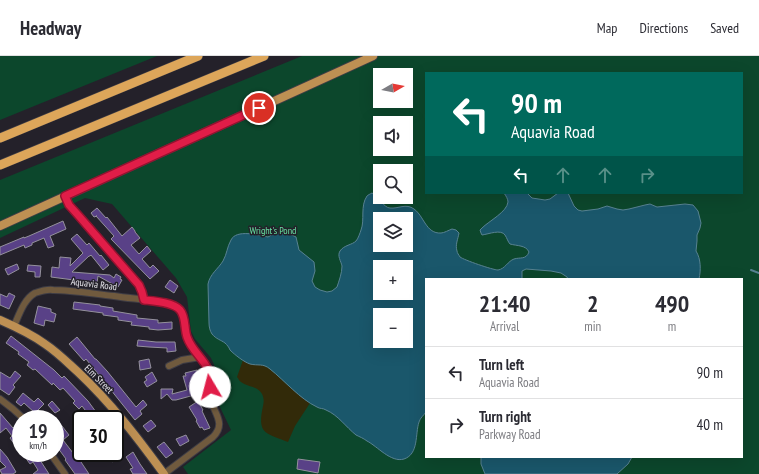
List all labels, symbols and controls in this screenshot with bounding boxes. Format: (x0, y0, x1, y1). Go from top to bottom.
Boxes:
text: Headway (20, 16, 81, 40)
text: Map (597, 19, 617, 37)
text: Directions (639, 19, 688, 37)
text: Saved (710, 19, 739, 37)
north arrow (373, 68, 413, 108)
map controls (373, 68, 413, 348)
text: 90 m (511, 84, 562, 121)
icon: left (445, 88, 497, 140)
pin (242, 91, 276, 125)
icon: arrive (248, 97, 270, 119)
button: sound (373, 116, 413, 156)
text: Aquavia Road (511, 120, 595, 143)
button: search (373, 164, 413, 204)
icon: left (510, 164, 532, 186)
icon: ahead (552, 164, 574, 186)
icon: ahead (594, 164, 616, 186)
icon: right (636, 164, 658, 186)
button: layers (373, 212, 413, 252)
park label: Wright's Pond (250, 224, 296, 237)
button: + (373, 260, 413, 300)
street label: Aquavia Road (70, 275, 118, 293)
text: 21:40 (479, 288, 531, 319)
text: 2 (587, 288, 598, 319)
text: 490 (655, 288, 689, 319)
button: − (373, 308, 413, 348)
text: Arrival (490, 318, 519, 335)
text: min (584, 318, 601, 335)
text: m (668, 318, 676, 335)
text: Turn left (479, 355, 524, 374)
street label: Elm Street (82, 362, 116, 396)
icon: left (445, 362, 467, 384)
text: 90 m (697, 363, 723, 382)
position arrow (189, 366, 231, 408)
text: Aquavia Road (479, 374, 539, 391)
text: Turn right (479, 407, 531, 426)
speed limit sign: 30 (72, 410, 124, 462)
icon: right (445, 414, 467, 436)
text: 40 m (697, 415, 723, 434)
text: 19 (28, 418, 48, 444)
text: Parkway Road (479, 426, 541, 443)
text: km/h (29, 439, 47, 452)

